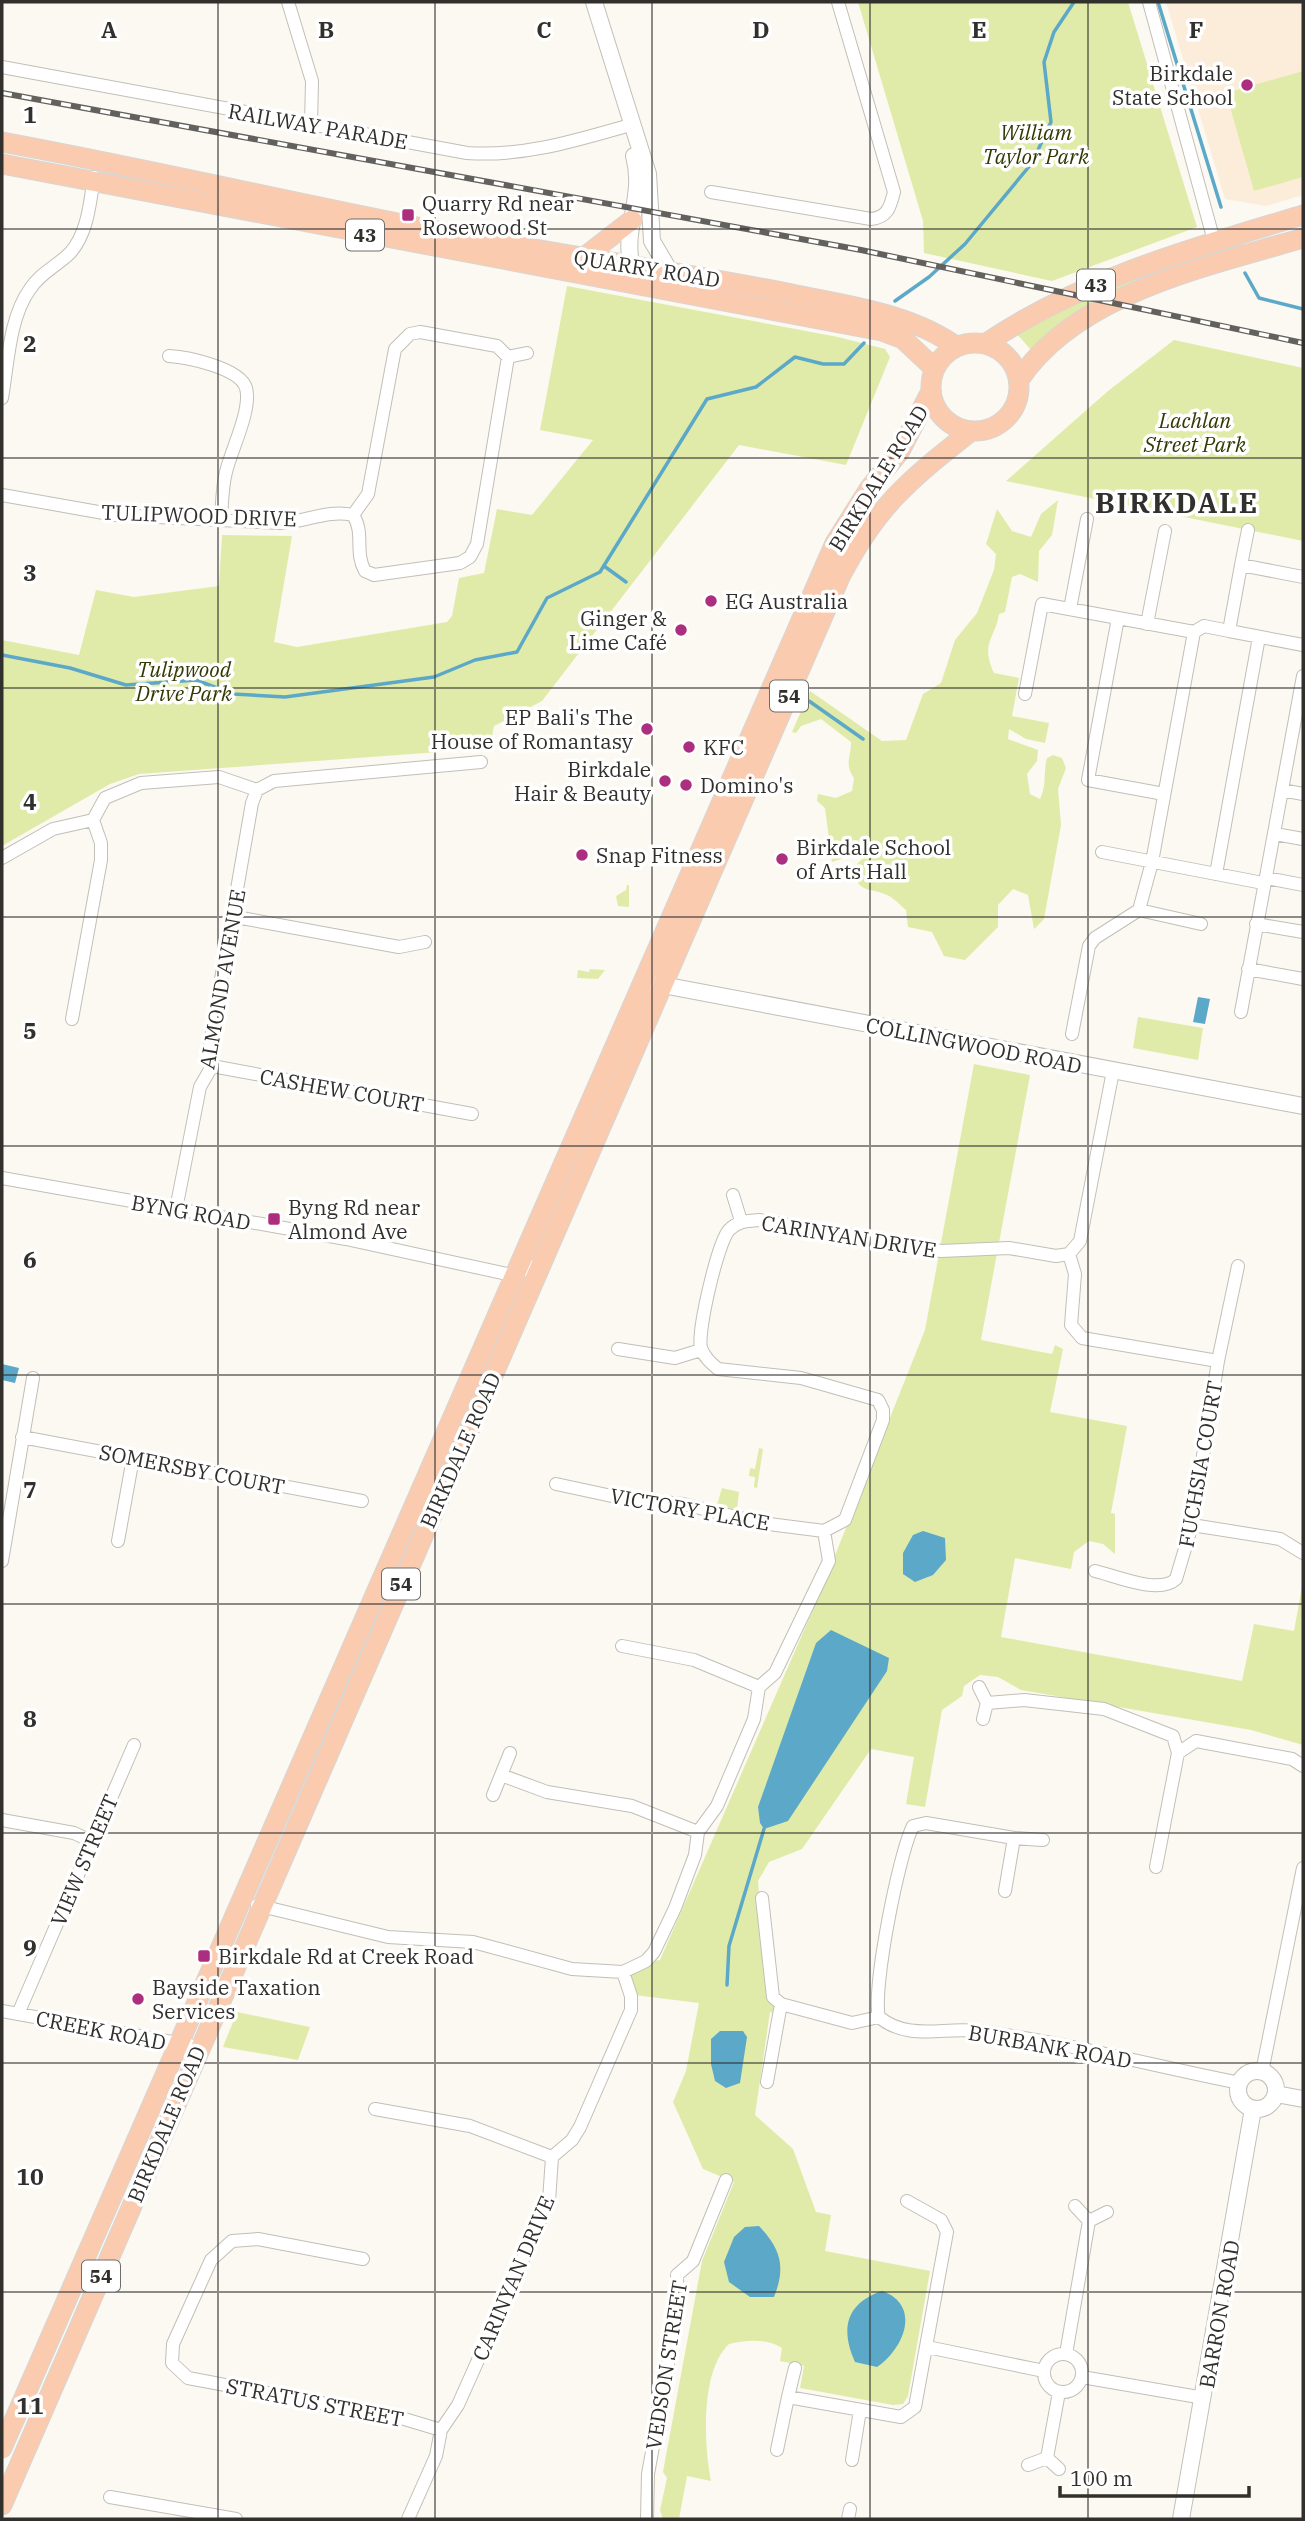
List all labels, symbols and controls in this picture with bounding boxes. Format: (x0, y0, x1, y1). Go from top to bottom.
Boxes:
text: A (101, 14, 117, 44)
text: B (318, 14, 334, 44)
text: C (536, 14, 552, 44)
text: D (752, 14, 770, 44)
text: E (971, 14, 987, 44)
text: F (1189, 14, 1203, 44)
place label: Birkdale State School (1112, 59, 1233, 111)
marker: Birkdale State School (1239, 77, 1255, 93)
street label: RAILWAY PARADE (226, 96, 410, 156)
text: 1 (23, 99, 37, 129)
park label: William Taylor Park (983, 118, 1090, 170)
place label: Quarry Rd near Rosewood St (422, 189, 575, 241)
marker: Quarry Rd near Rosewood St (400, 207, 416, 223)
road number: 43 (346, 219, 384, 250)
street label: QUARRY ROAD (572, 243, 722, 293)
road number: 43 (1077, 270, 1115, 300)
text: 2 (23, 328, 37, 358)
street label: BIRKDALE ROAD (822, 400, 934, 556)
park label: Lachlan Street Park (1143, 406, 1247, 458)
district label: BIRKDALE (1095, 484, 1259, 521)
street label: TULIPWOOD DRIVE (101, 498, 297, 532)
text: 3 (23, 557, 37, 587)
place label: EG Australia (725, 587, 848, 615)
marker: EG Australia (703, 593, 719, 609)
place label: Ginger & Lime Café (569, 604, 667, 656)
marker: Ginger & Lime Café (673, 622, 689, 638)
park label: Tulipwood Drive Park (135, 655, 233, 707)
road number: 54 (770, 680, 808, 712)
place label: EP Bali's The House of Romantasy (431, 703, 634, 755)
marker: EP Bali's The House of Romantasy (639, 721, 655, 737)
place label: KFC (703, 733, 744, 761)
marker: KFC (681, 739, 697, 755)
place label: Birkdale Hair & Beauty (514, 755, 652, 807)
place label: Domino's (700, 771, 793, 799)
marker: Birkdale Hair & Beauty (657, 773, 673, 789)
marker: Domino's (678, 777, 694, 793)
text: 4 (23, 786, 37, 816)
place label: Birkdale School of Arts Hall (796, 833, 951, 885)
place label: Snap Fitness (596, 841, 723, 869)
marker: Snap Fitness (574, 847, 590, 863)
marker: Birkdale School of Arts Hall (774, 851, 790, 867)
street label: ALMOND AVENUE (192, 887, 252, 1071)
street label: COLLINGWOOD ROAD (864, 1010, 1084, 1080)
text: 5 (23, 1015, 37, 1045)
street label: CASHEW COURT (258, 1062, 426, 1118)
street label: BYNG ROAD (129, 1188, 253, 1236)
place label: Byng Rd near Almond Ave (288, 1193, 421, 1245)
street label: CARINYAN DRIVE (759, 1208, 939, 1264)
marker: Byng Rd near Almond Ave (266, 1211, 282, 1227)
text: 6 (23, 1244, 37, 1274)
street label: BIRKDALE ROAD (413, 1368, 507, 1532)
street label: FUCHSIA COURT (1172, 1378, 1228, 1550)
street label: SOMERSBY COURT (97, 1437, 287, 1501)
text: 7 (23, 1474, 37, 1504)
street label: VICTORY PLACE (608, 1481, 772, 1537)
road number: 54 (382, 1568, 420, 1600)
text: 8 (23, 1703, 37, 1733)
street label: VIEW STREET (44, 1790, 124, 1930)
text: 9 (23, 1932, 37, 1962)
place label: Birkdale Rd at Creek Road (218, 1942, 474, 1970)
marker: Birkdale Rd at Creek Road (196, 1948, 212, 1964)
place label: Bayside Taxation Services (152, 1973, 321, 2025)
marker: Bayside Taxation Services (130, 1991, 146, 2007)
street label: CREEK ROAD (34, 2004, 168, 2056)
street label: BURBANK ROAD (966, 2018, 1134, 2074)
street label: BIRKDALE ROAD (120, 2041, 212, 2207)
text: 10 (16, 2161, 44, 2191)
street label: CARINYAN DRIVE (466, 2191, 560, 2365)
street label: BARRON ROAD (1192, 2238, 1246, 2390)
road number: 54 (82, 2260, 120, 2292)
street label: VEDSON STREET (639, 2278, 693, 2452)
street label: STRATUS STREET (224, 2371, 406, 2433)
text: 11 (16, 2390, 44, 2420)
scale bar (1060, 2454, 1249, 2498)
text: 100 m (1070, 2464, 1133, 2492)

